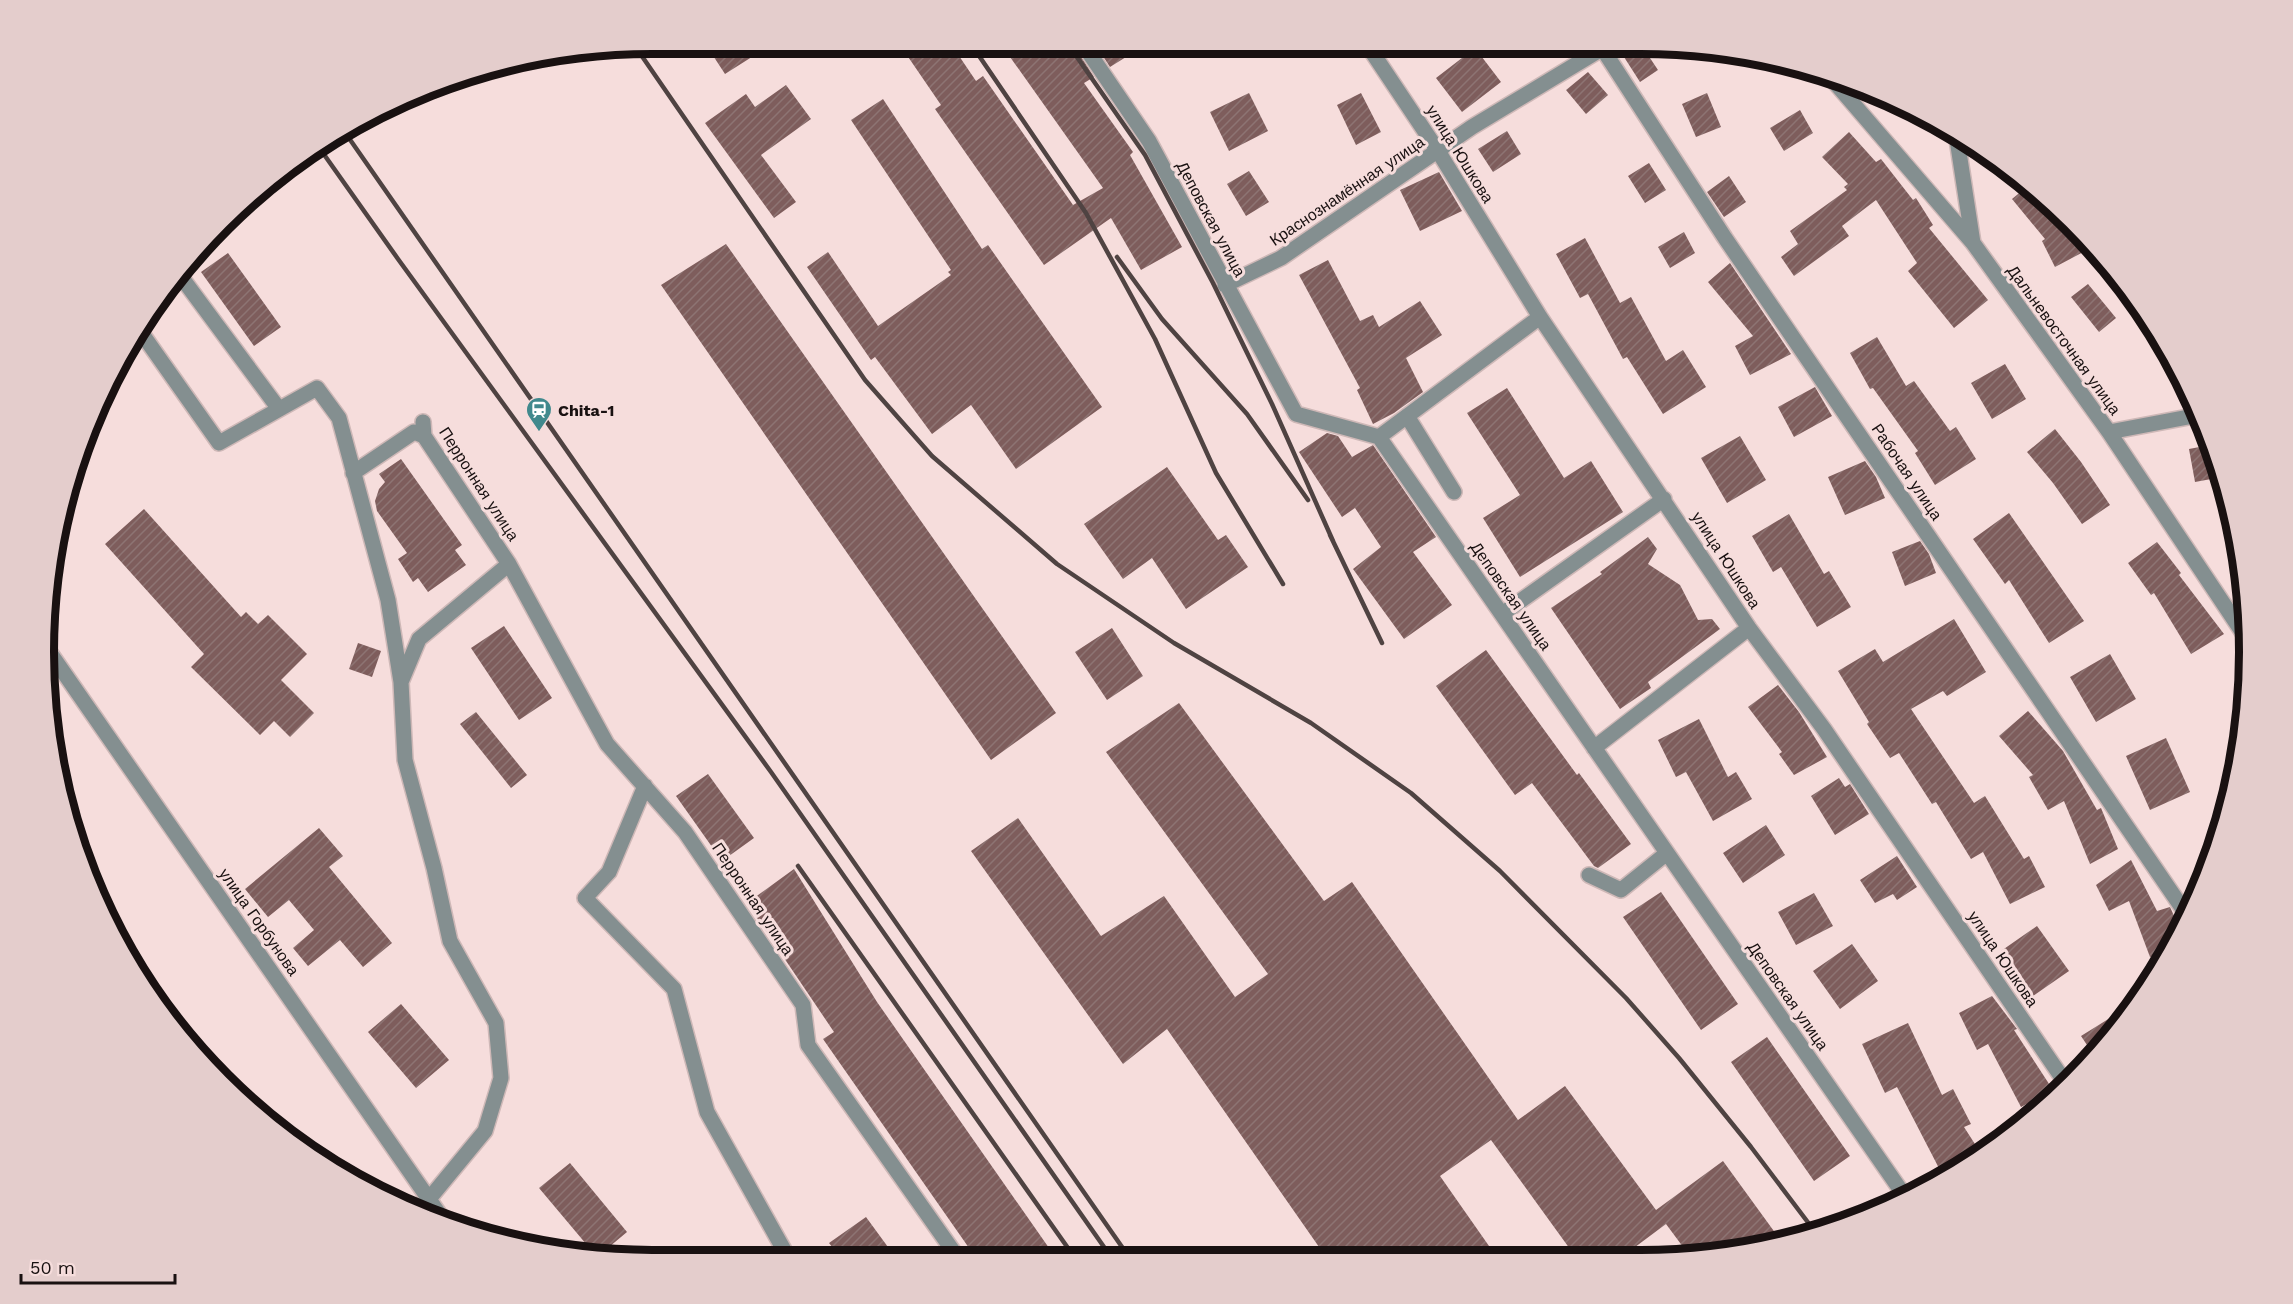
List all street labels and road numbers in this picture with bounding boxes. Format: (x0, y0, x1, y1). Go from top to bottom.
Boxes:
street label: улица Юшкова (1422, 102, 1498, 206)
street label: Краснознамённая улица (1266, 132, 1428, 250)
street label: Деповская улица (1173, 158, 1249, 280)
street label: Дальневосточная улица (2003, 262, 2125, 419)
street label: Рабочая улица (1868, 420, 1946, 524)
street label: Перронная улица (435, 424, 523, 545)
street label: улица Юшкова (1688, 508, 1764, 612)
street label: Деповская улица (1467, 538, 1556, 654)
street label: Перронная улица (708, 839, 798, 959)
street label: улица Горбунова (215, 865, 303, 979)
street label: улица Юшкова (1964, 907, 2042, 1011)
street label: Деповская улица (1744, 938, 1833, 1054)

